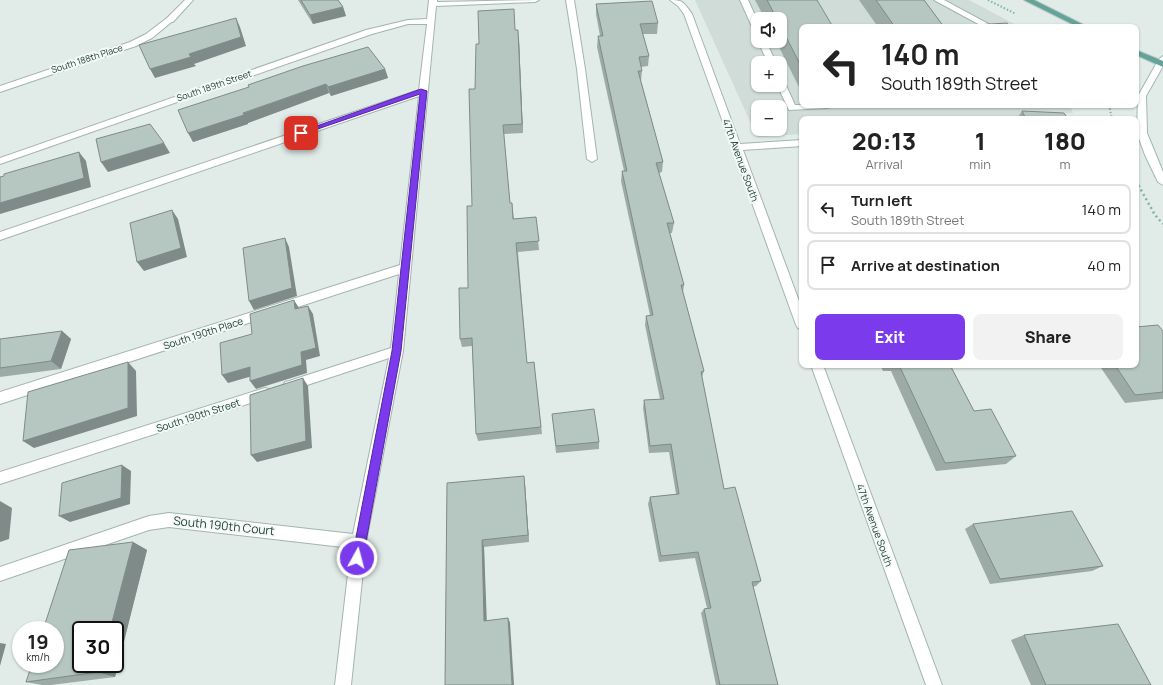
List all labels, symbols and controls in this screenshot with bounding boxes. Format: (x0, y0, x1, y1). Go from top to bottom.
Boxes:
map controls (751, 12, 787, 136)
button: sound (751, 12, 787, 48)
text: 140 m (881, 35, 960, 73)
icon: left (815, 40, 867, 92)
street label: South 188th Place (49, 41, 124, 76)
button: + (751, 56, 787, 92)
street label: South 189th Street (175, 66, 253, 104)
text: South 189th Street (881, 71, 1038, 95)
button: − (751, 100, 787, 136)
pin (284, 116, 318, 150)
street label: 47th Avenue South (720, 117, 762, 203)
icon: arrive (290, 122, 312, 144)
text: 20:13 (852, 124, 916, 157)
text: 1 (975, 124, 986, 157)
text: 180 (1044, 124, 1086, 157)
text: Arrival (866, 155, 903, 173)
text: min (969, 155, 991, 173)
text: m (1059, 155, 1071, 173)
text: Turn left (851, 190, 913, 211)
icon: left (817, 198, 839, 220)
text: 140 m (1081, 199, 1121, 220)
text: South 189th Street (851, 211, 964, 229)
icon: arrive (817, 254, 839, 276)
text: Arrive at destination (851, 255, 1000, 276)
text: 40 m (1087, 255, 1121, 276)
street label: South 190th Place (161, 313, 245, 353)
button: Exit (815, 314, 965, 360)
button: Share (973, 314, 1123, 360)
street label: South 190th Street (154, 395, 242, 435)
street label: 47th Avenue South (854, 482, 896, 568)
street label: South 190th Court (173, 512, 276, 539)
position arrow (336, 537, 378, 579)
speed limit sign: 30 (72, 621, 124, 673)
text: 19 (27, 628, 49, 655)
text: km/h (26, 650, 50, 664)

